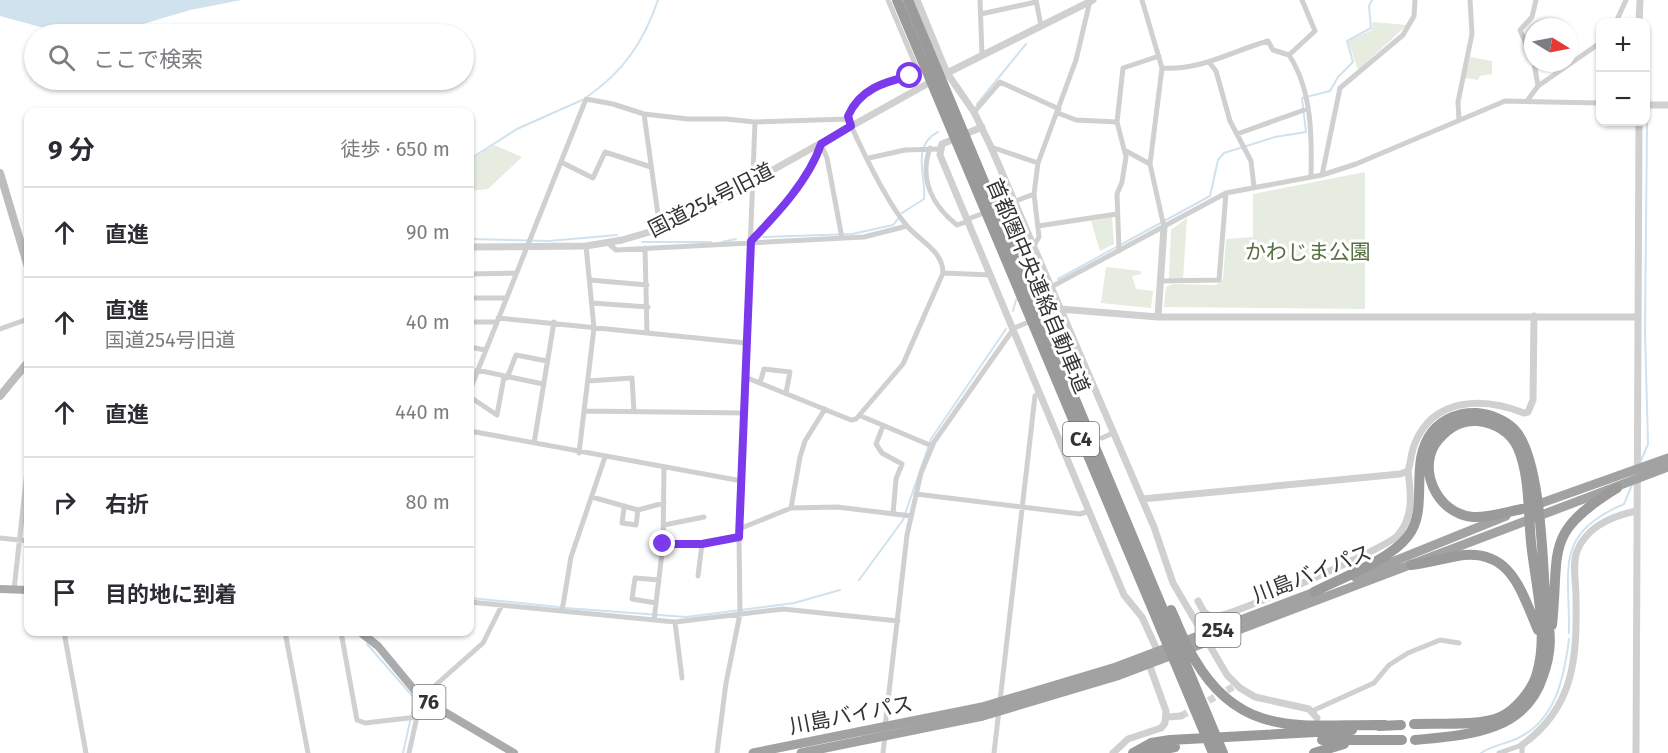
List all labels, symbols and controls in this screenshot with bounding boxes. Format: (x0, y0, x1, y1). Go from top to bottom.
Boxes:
north arrow (1524, 18, 1578, 72)
map controls (1596, 18, 1650, 126)
button: + (1596, 18, 1650, 72)
search box (24, 24, 474, 90)
icon: search (45, 41, 78, 74)
text: ここで検索 (93, 46, 203, 73)
route start (896, 62, 922, 88)
button: − (1596, 72, 1650, 126)
text: 9 分 (48, 135, 95, 166)
text: 徒歩 · 650 m (340, 137, 450, 161)
street label: 国道254号旧道 (644, 157, 778, 243)
street label: 首都圏中央連絡自動車道 (981, 175, 1095, 397)
icon: ahead (48, 216, 81, 249)
text: 90 m (406, 220, 450, 244)
text: 直進 (105, 221, 149, 248)
park label: かわじま公園 (1245, 239, 1371, 265)
text: 直進 (105, 297, 149, 324)
icon: ahead (48, 306, 81, 339)
text: 40 m (406, 310, 450, 334)
text: 国道254号旧道 (105, 328, 236, 352)
icon: ahead (48, 396, 81, 429)
text: 440 m (395, 400, 450, 424)
text: 直進 (105, 401, 149, 428)
road number: C4 (1063, 422, 1099, 456)
icon: right (48, 486, 81, 519)
text: 80 m (405, 490, 450, 514)
text: 右折 (105, 491, 149, 518)
route end (649, 530, 675, 556)
street label: 川島バイパス (1249, 539, 1375, 609)
icon: arrive (48, 576, 81, 609)
text: 目的地に到着 (105, 581, 237, 608)
road number: 254 (1196, 613, 1240, 647)
road number: 76 (412, 685, 446, 719)
street label: 川島バイパス (787, 690, 915, 740)

